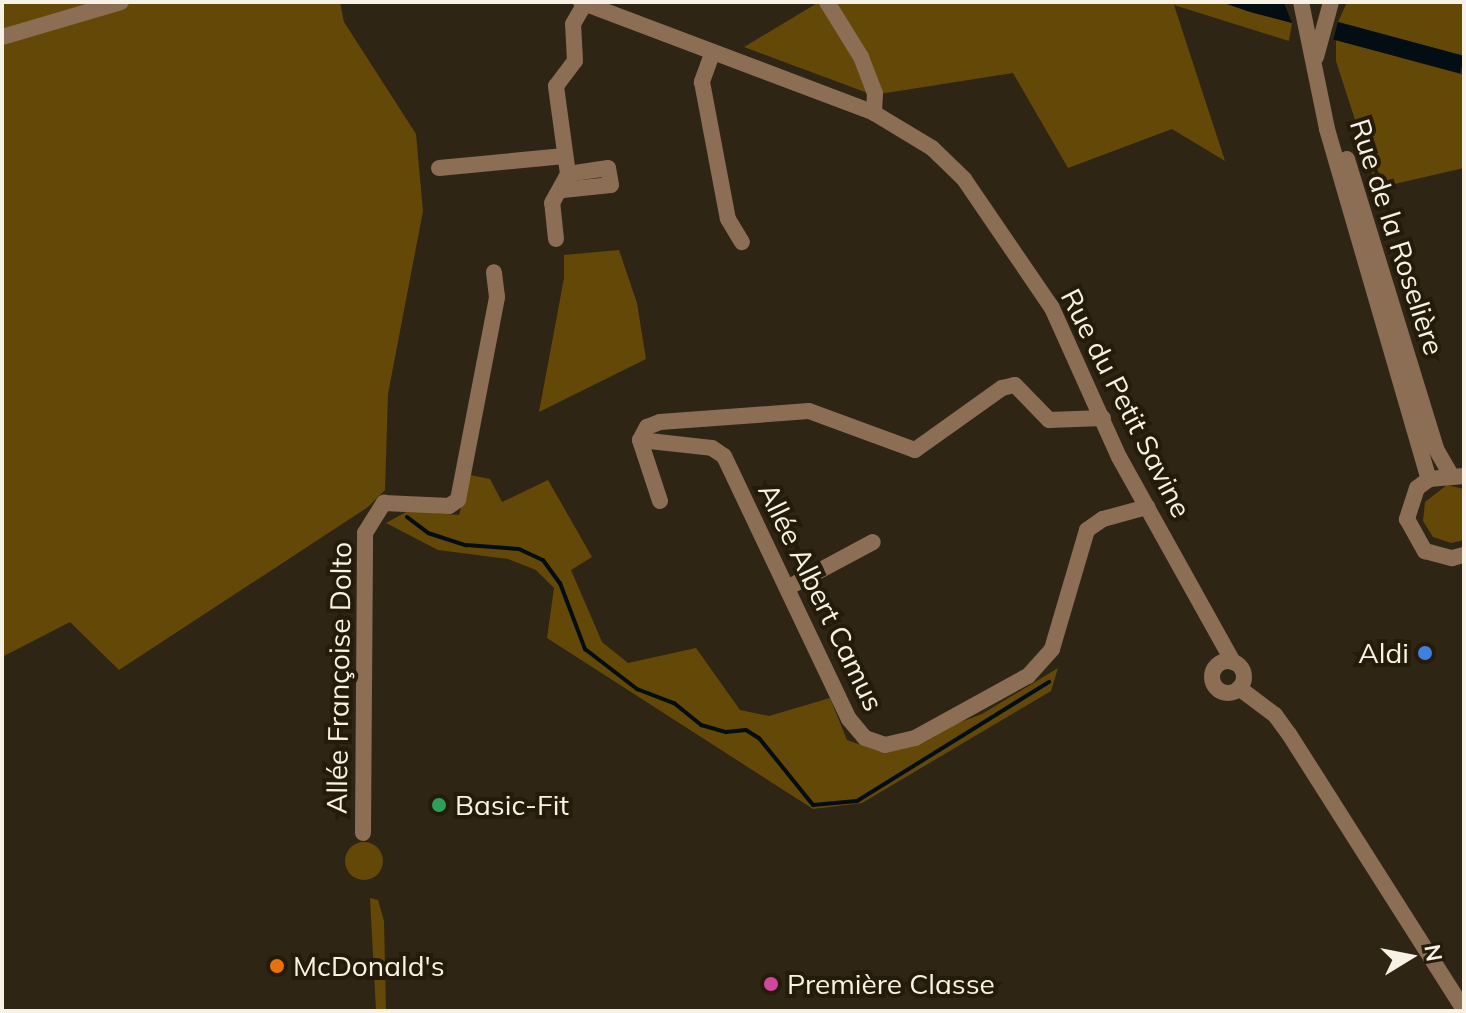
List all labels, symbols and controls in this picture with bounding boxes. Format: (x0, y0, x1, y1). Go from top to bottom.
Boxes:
street label: Rue de la Roselière (1343, 115, 1451, 359)
street label: Rue du Petit Savine (1054, 283, 1198, 523)
street label: Allée Albert Camus (751, 478, 891, 716)
street label: Allée Françoise Dolto (320, 542, 358, 814)
place label: Aldi (1358, 636, 1409, 670)
marker: Aldi (1416, 644, 1434, 662)
place label: Basic-Fit (455, 788, 569, 822)
marker: Basic-Fit (430, 796, 448, 814)
north arrow (1370, 917, 1450, 997)
text: N (1418, 942, 1449, 963)
place label: McDonald's (293, 949, 445, 983)
marker: McDonald's (268, 957, 286, 975)
place label: Première Classe (787, 967, 995, 1001)
marker: Première Classe (762, 975, 780, 993)

